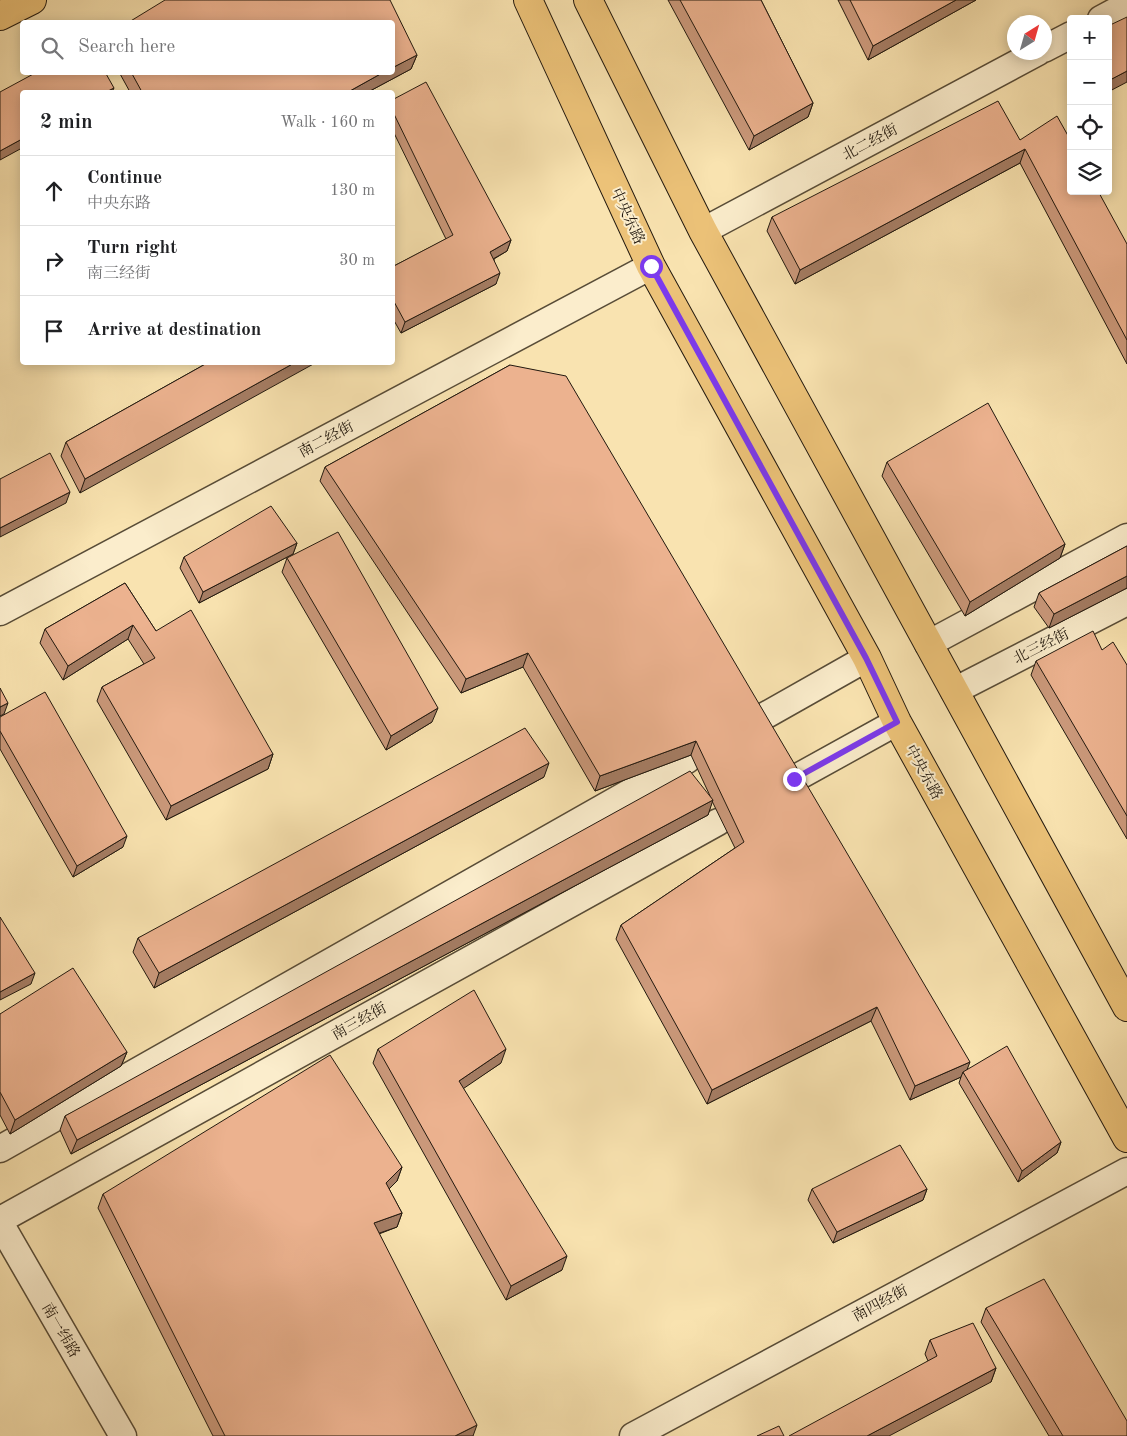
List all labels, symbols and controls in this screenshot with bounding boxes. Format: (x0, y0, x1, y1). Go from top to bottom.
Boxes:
north arrow (1007, 15, 1052, 60)
map controls (1067, 15, 1112, 195)
button: + (1067, 15, 1112, 60)
search box (20, 20, 395, 75)
icon: search (38, 34, 66, 62)
text: Search here (78, 38, 175, 57)
button: − (1067, 60, 1112, 105)
button: locate (1067, 105, 1112, 150)
text: 2 min (40, 112, 93, 133)
text: Walk · 160 m (280, 115, 375, 131)
street label: 北二经街 (840, 121, 901, 164)
button: layers (1067, 150, 1112, 195)
text: Continue (87, 169, 162, 188)
icon: ahead (40, 177, 68, 205)
text: 130 m (330, 183, 375, 199)
street label: 中央东路 (607, 185, 648, 247)
text: 中央东路 (87, 196, 151, 212)
text: Turn right (87, 239, 177, 258)
icon: right (40, 247, 68, 275)
text: 30 m (339, 253, 375, 269)
route start (640, 255, 663, 278)
text: 南三经街 (87, 266, 151, 282)
icon: arrive (40, 317, 68, 345)
text: Arrive at destination (87, 321, 261, 340)
street label: 南二经街 (296, 418, 357, 461)
street label: 北三经街 (1011, 625, 1072, 668)
street label: 中央东路 (902, 742, 946, 803)
route end (783, 768, 806, 791)
street label: 南三经街 (329, 999, 390, 1043)
street label: 南四经街 (850, 1282, 911, 1325)
street label: 南一纬路 (38, 1300, 83, 1360)

